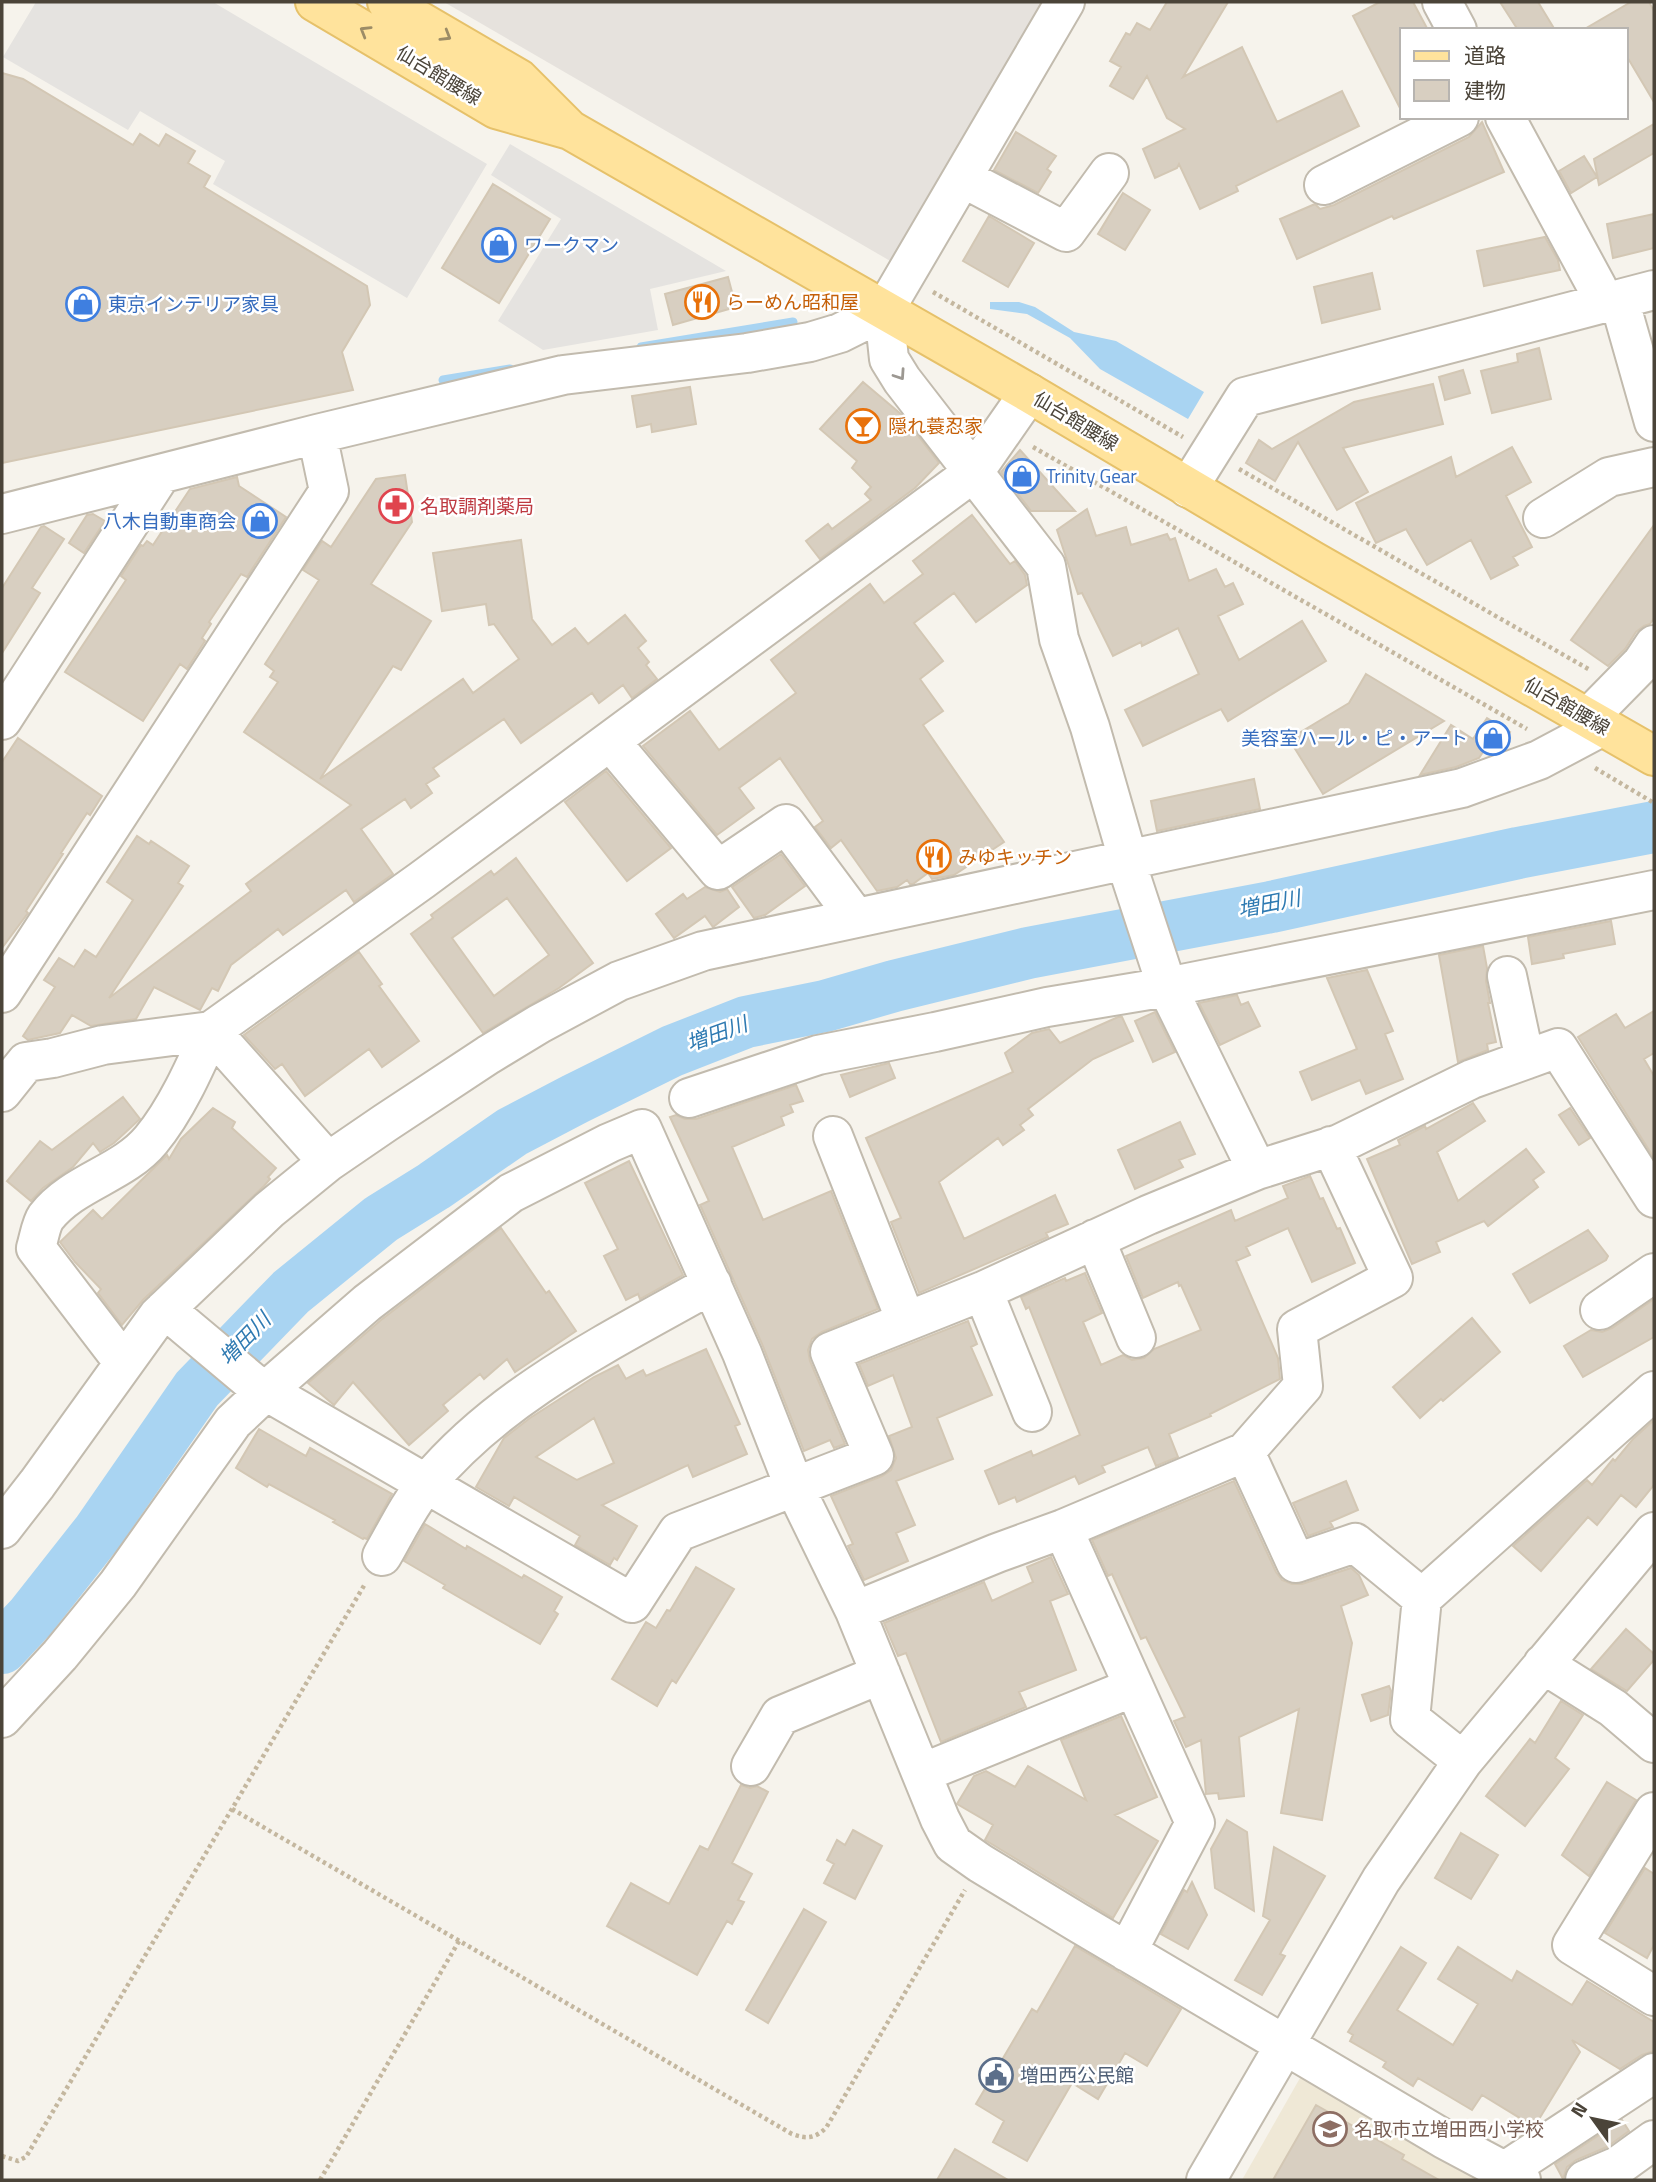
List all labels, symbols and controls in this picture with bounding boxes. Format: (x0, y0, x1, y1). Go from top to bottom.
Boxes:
one-way arrow (359, 26, 372, 39)
one-way arrow (439, 28, 452, 41)
legend (1400, 28, 1628, 119)
street label: 仙台館腰線 (391, 38, 487, 111)
text: 道路 (1464, 39, 1506, 71)
text: 建物 (1464, 74, 1506, 106)
shop icon: ワークマン (480, 226, 518, 264)
place label: ワークマン (524, 230, 619, 259)
restaurant icon: らーめん昭和屋 (683, 283, 721, 321)
shop icon: 東京インテリア家具 (64, 285, 102, 323)
place label: らーめん昭和屋 (726, 287, 859, 316)
place label: 東京インテリア家具 (108, 289, 279, 318)
one-way arrow (892, 368, 905, 381)
street label: 仙台館腰線 (1028, 384, 1124, 457)
bar icon: 隠れ蓑忍家 (844, 407, 882, 445)
place label: 隠れ蓑忍家 (888, 411, 983, 440)
shop icon: Trinity Gear (1003, 457, 1041, 495)
place label: Trinity Gear (1046, 461, 1137, 490)
pharmacy icon: 名取調剤薬局 (377, 487, 415, 525)
place label: 名取調剤薬局 (420, 491, 534, 520)
shop icon: 八木自動車商会 (241, 502, 279, 540)
place label: 八木自動車商会 (103, 506, 236, 535)
street label: 仙台館腰線 (1519, 669, 1616, 742)
shop icon: 美容室ハール・ピ・アート (1474, 719, 1512, 757)
place label: 美容室ハール・ピ・アート (1241, 723, 1468, 752)
restaurant icon: みゆキッチン (915, 838, 953, 876)
place label: みゆキッチン (958, 842, 1072, 871)
water label: 増田川 (1235, 881, 1305, 925)
water label: 増田川 (682, 1007, 754, 1059)
water label: 増田川 (211, 1303, 279, 1372)
public building icon: 増田西公民館 (977, 2056, 1015, 2094)
place label: 増田西公民館 (1020, 2060, 1134, 2089)
north arrow (1558, 2084, 1628, 2154)
text: N (1563, 2096, 1594, 2123)
school or university icon: 名取市立増田西小学校 (1311, 2110, 1349, 2148)
place label: 名取市立増田西小学校 (1354, 2114, 1544, 2143)

